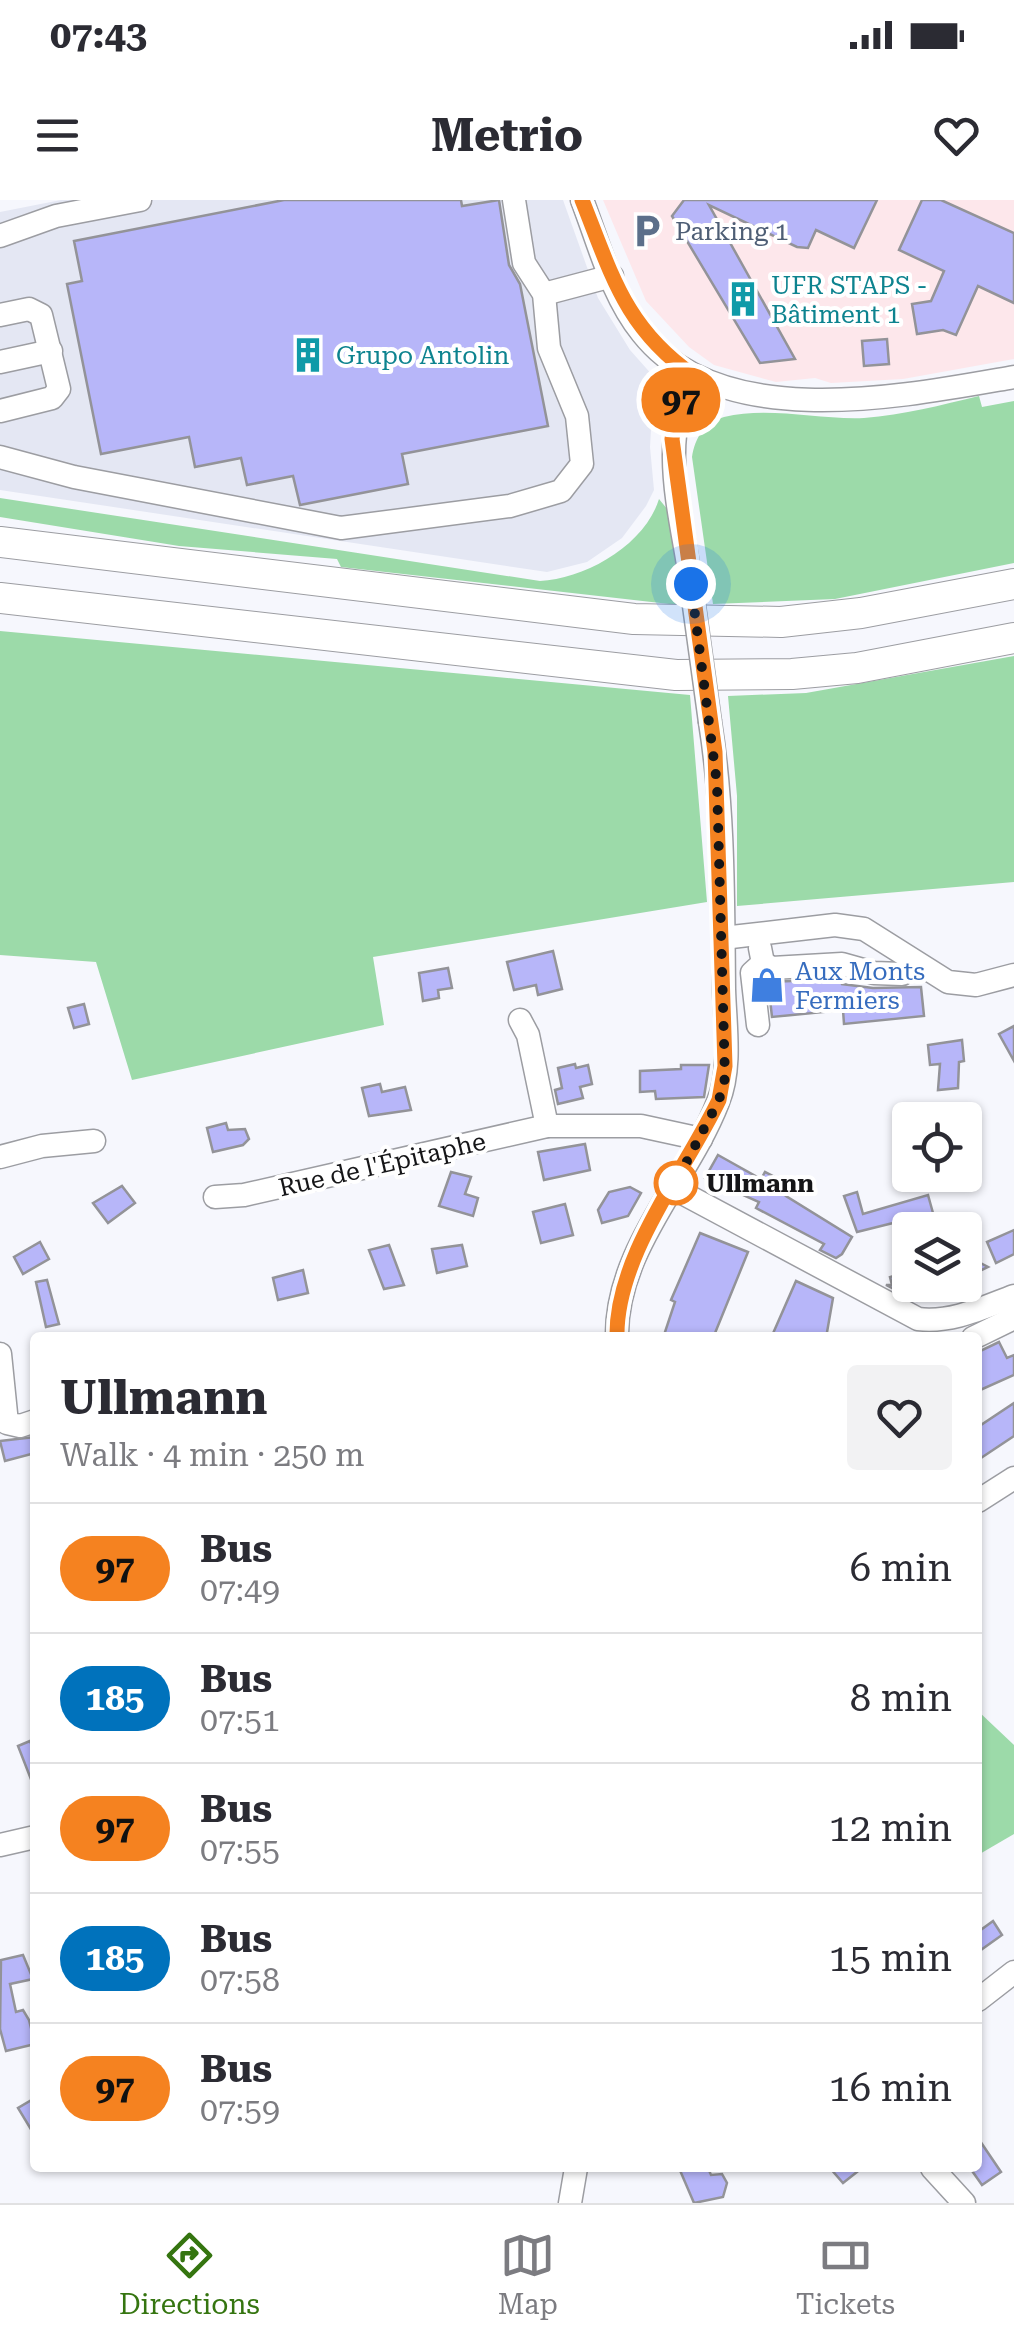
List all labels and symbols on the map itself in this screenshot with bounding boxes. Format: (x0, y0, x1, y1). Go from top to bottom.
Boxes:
parking icon: Parking 1 (628, 212, 666, 250)
place label: Parking 1 (675, 217, 789, 246)
place label: UFR STAPS - Bâtiment 1 (771, 271, 928, 329)
building icon: UFR STAPS - Bâtiment 1 (724, 280, 762, 318)
building icon: Grupo Antolin (289, 336, 327, 374)
place label: Grupo Antolin (336, 341, 509, 370)
line badge: 97 (636, 368, 726, 432)
your location (666, 559, 716, 609)
place label: Aux Monts Fermiers (795, 957, 925, 1015)
shop icon: Aux Monts Fermiers (748, 966, 786, 1004)
street label: Rue de l'Épitaphe (276, 1127, 489, 1202)
marker: Ullmann (655, 1162, 697, 1204)
place label: Ullmann (706, 1169, 814, 1198)

